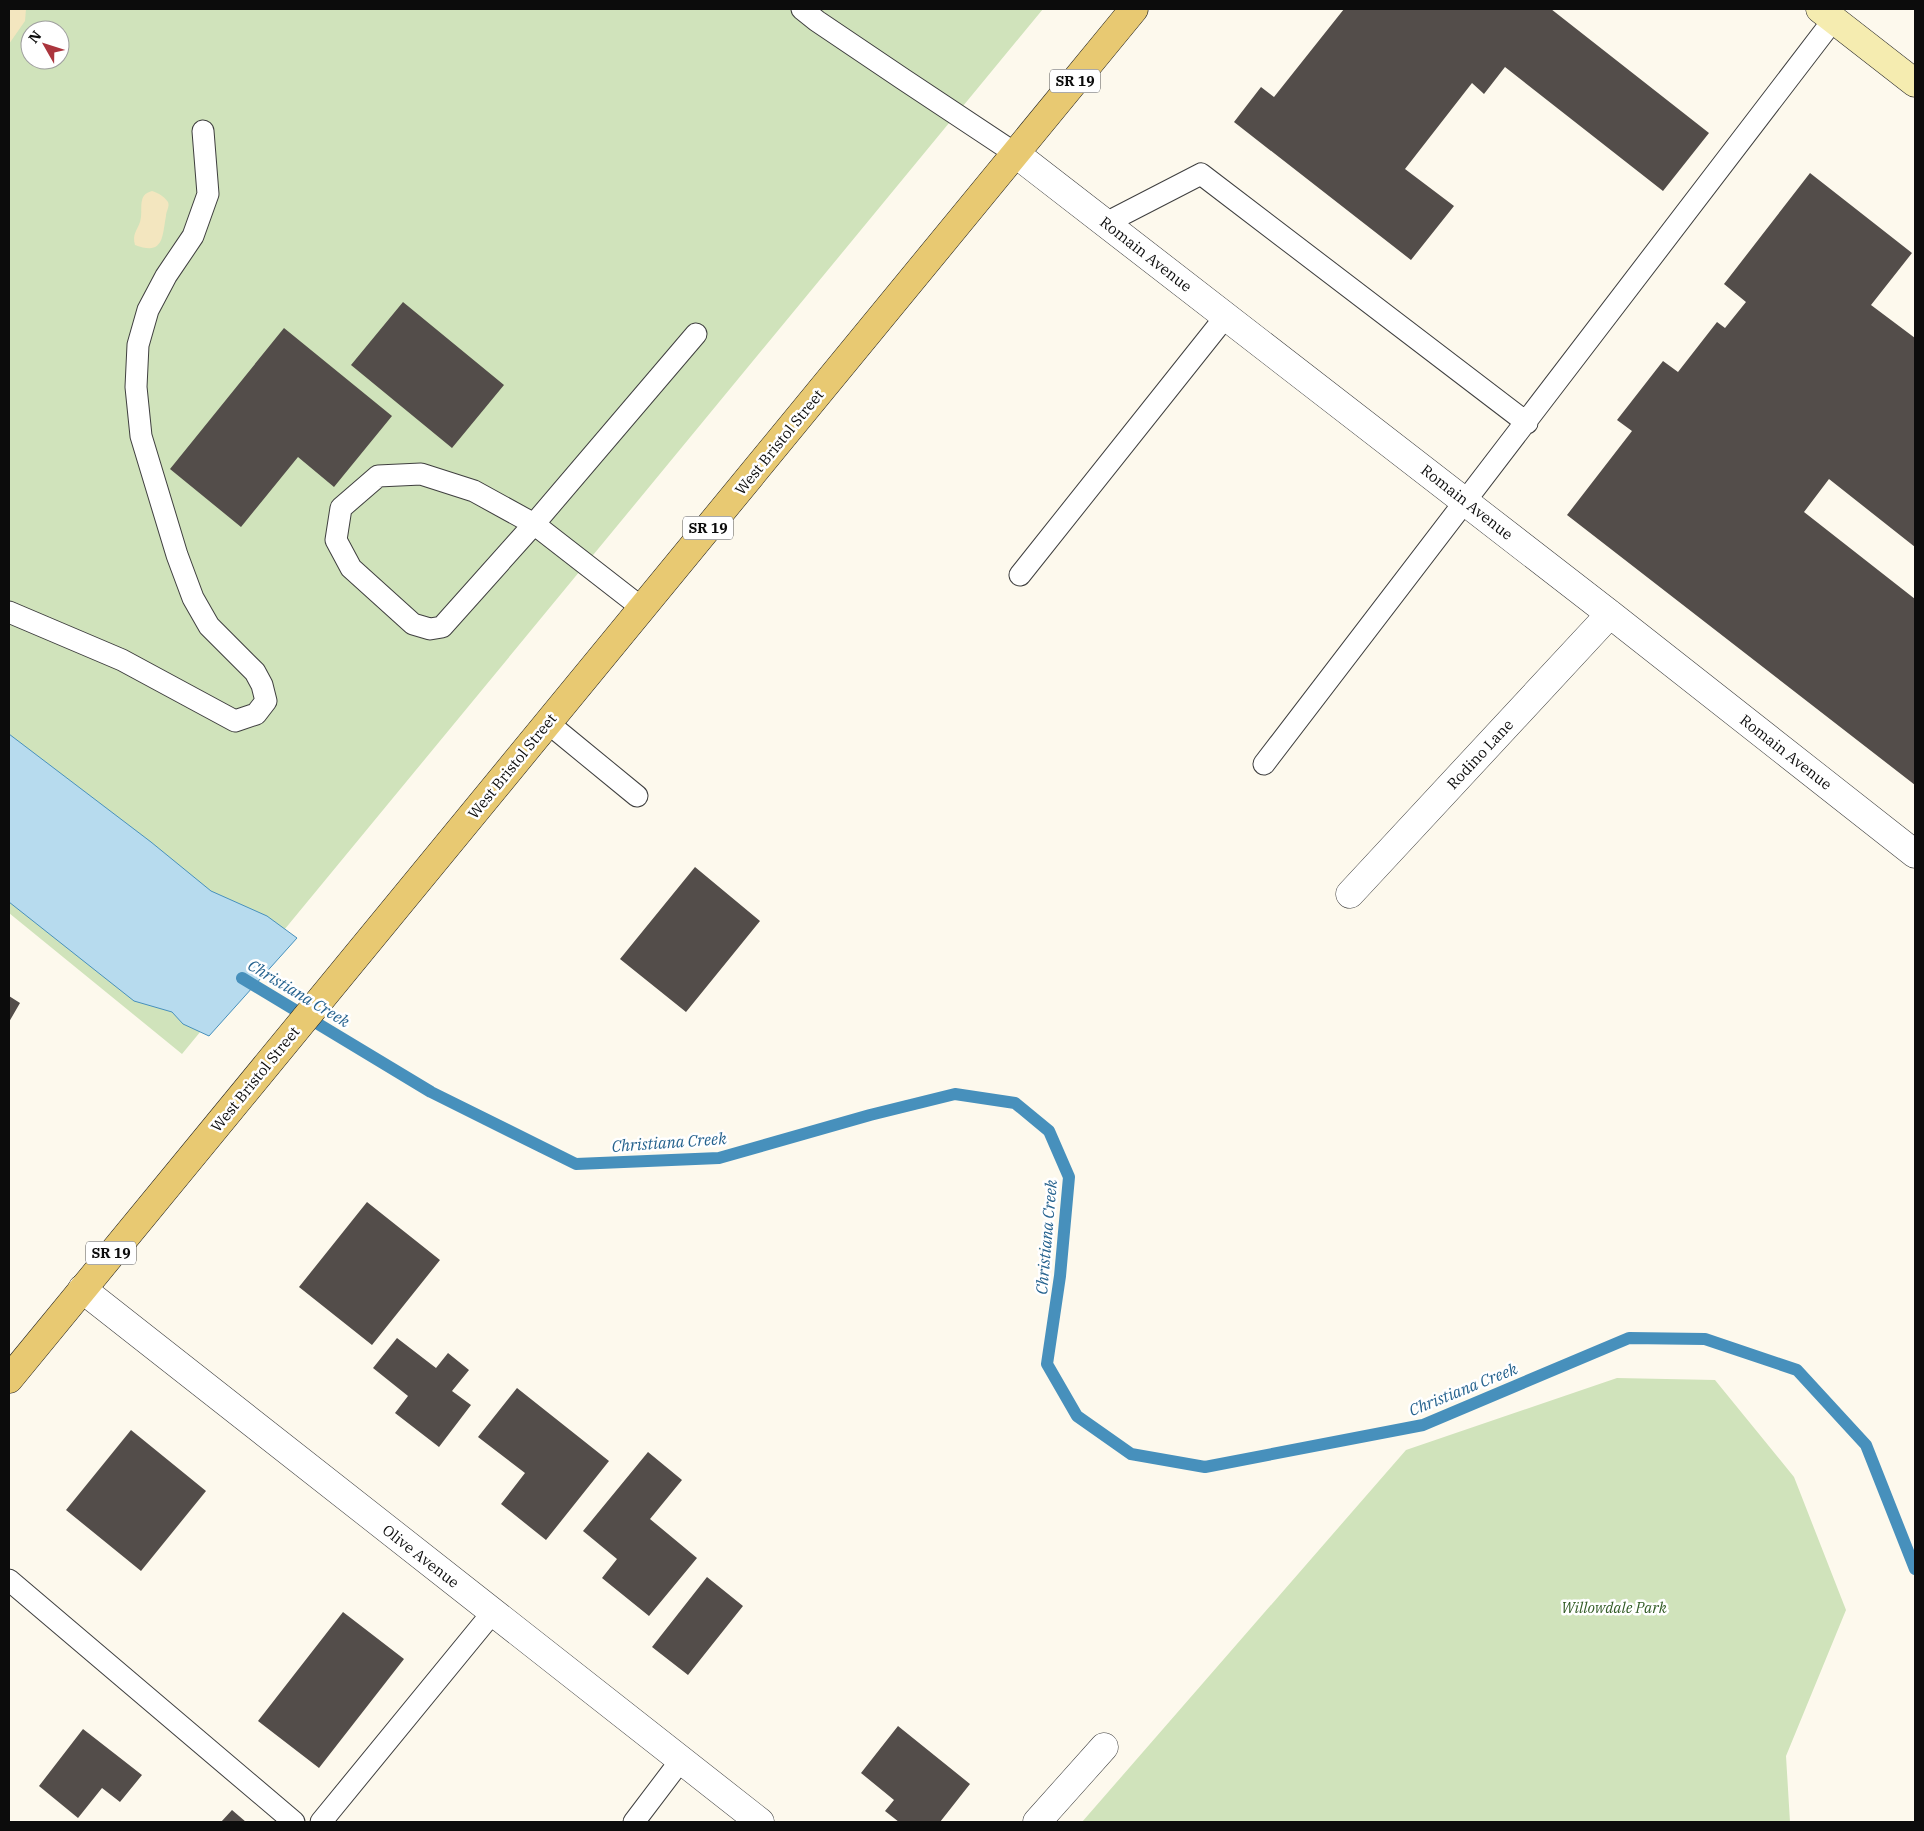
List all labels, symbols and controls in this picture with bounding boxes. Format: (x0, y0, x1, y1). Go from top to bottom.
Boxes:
north arrow (20, 20, 70, 70)
text: N (24, 27, 45, 47)
road number: SR 19 (1050, 70, 1100, 92)
street label: Romain Avenue (1096, 212, 1196, 296)
street label: West Bristol Street (731, 385, 827, 499)
street label: Romain Avenue (1417, 460, 1517, 544)
road number: SR 19 (683, 516, 733, 540)
street label: West Bristol Street (464, 709, 560, 823)
street label: Romain Avenue (1736, 710, 1836, 794)
street label: Rodino Lane (1443, 715, 1517, 793)
water label: Christiana Creek (244, 955, 354, 1031)
street label: West Bristol Street (207, 1022, 303, 1136)
water label: Christiana Creek (611, 1128, 728, 1156)
water label: Christiana Creek (1031, 1178, 1061, 1295)
road number: SR 19 (86, 1242, 136, 1264)
water label: Christiana Creek (1406, 1358, 1521, 1420)
street label: Olive Avenue (379, 1520, 463, 1592)
park label: Willowdale Park (1561, 1598, 1667, 1617)

